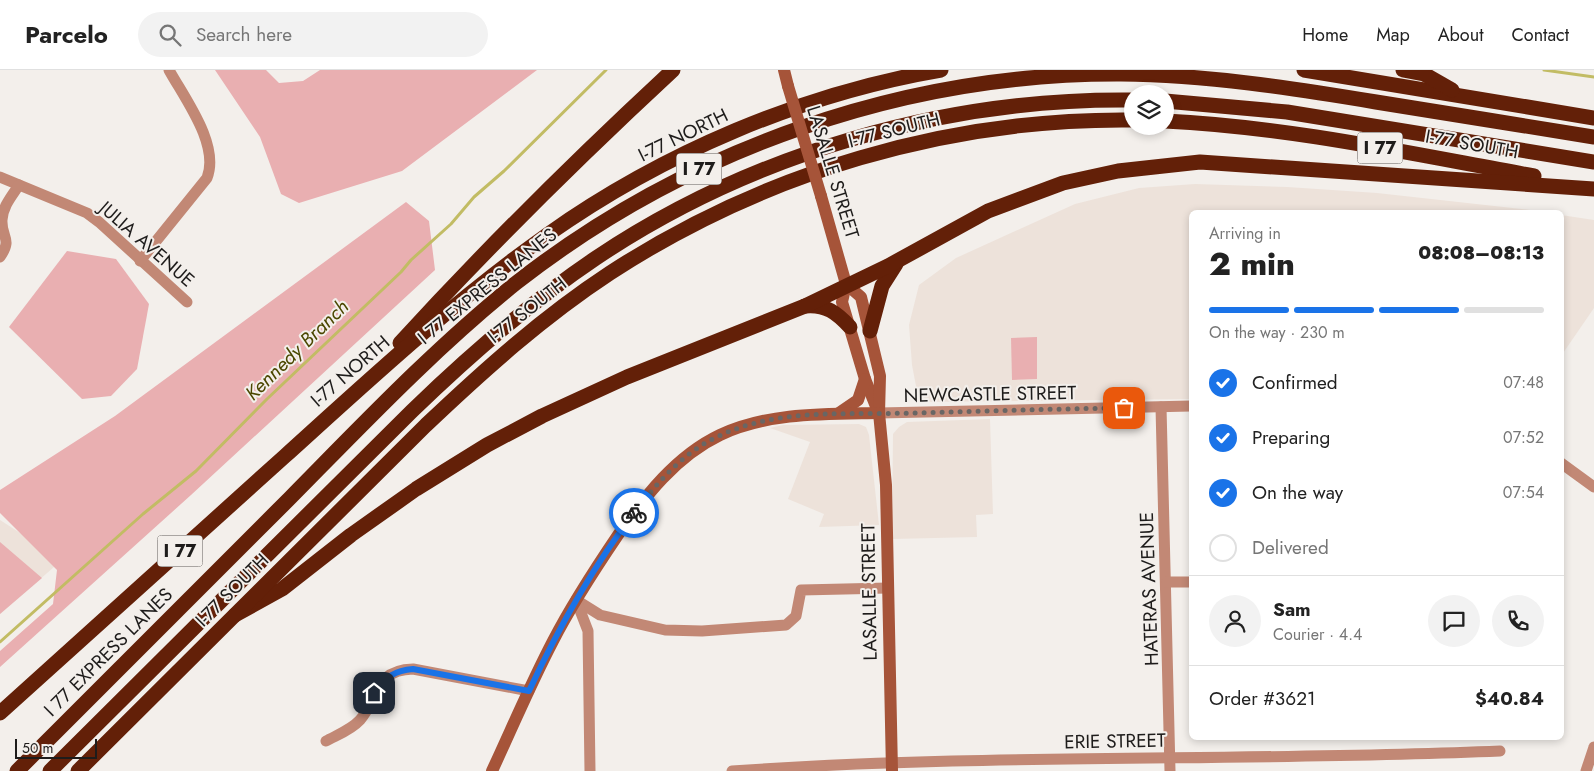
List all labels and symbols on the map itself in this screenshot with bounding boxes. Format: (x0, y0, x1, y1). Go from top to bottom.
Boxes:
street label: I-77 NORTH (633, 102, 733, 168)
street label: LASALLE STREET (800, 102, 866, 242)
street label: I-77 SOUTH (845, 106, 943, 154)
street label: I-77 SOUTH (1423, 123, 1521, 165)
road number: I 77 (1358, 132, 1402, 164)
road number: I 77 (676, 154, 722, 185)
street label: JULIA AVENUE (91, 193, 201, 293)
street label: I 77 EXPRESS LANES (412, 221, 562, 351)
street label: I-77 SOUTH (482, 270, 572, 350)
water label: Kennedy Branch (239, 293, 355, 407)
street label: I-77 NORTH (305, 329, 395, 413)
street label: NEWCASTLE STREET (904, 379, 1077, 409)
pin (1103, 387, 1145, 429)
courier (609, 488, 659, 538)
street label: HATERAS AVENUE (1133, 512, 1165, 666)
street label: LASALLE STREET (854, 523, 884, 661)
road number: I 77 (158, 536, 202, 566)
street label: I-77 SOUTH (189, 547, 275, 633)
street label: I 77 EXPRESS LANES (38, 582, 178, 722)
pin (353, 672, 395, 714)
street label: ERIE STREET (1064, 727, 1166, 755)
scale bar (15, 736, 98, 759)

